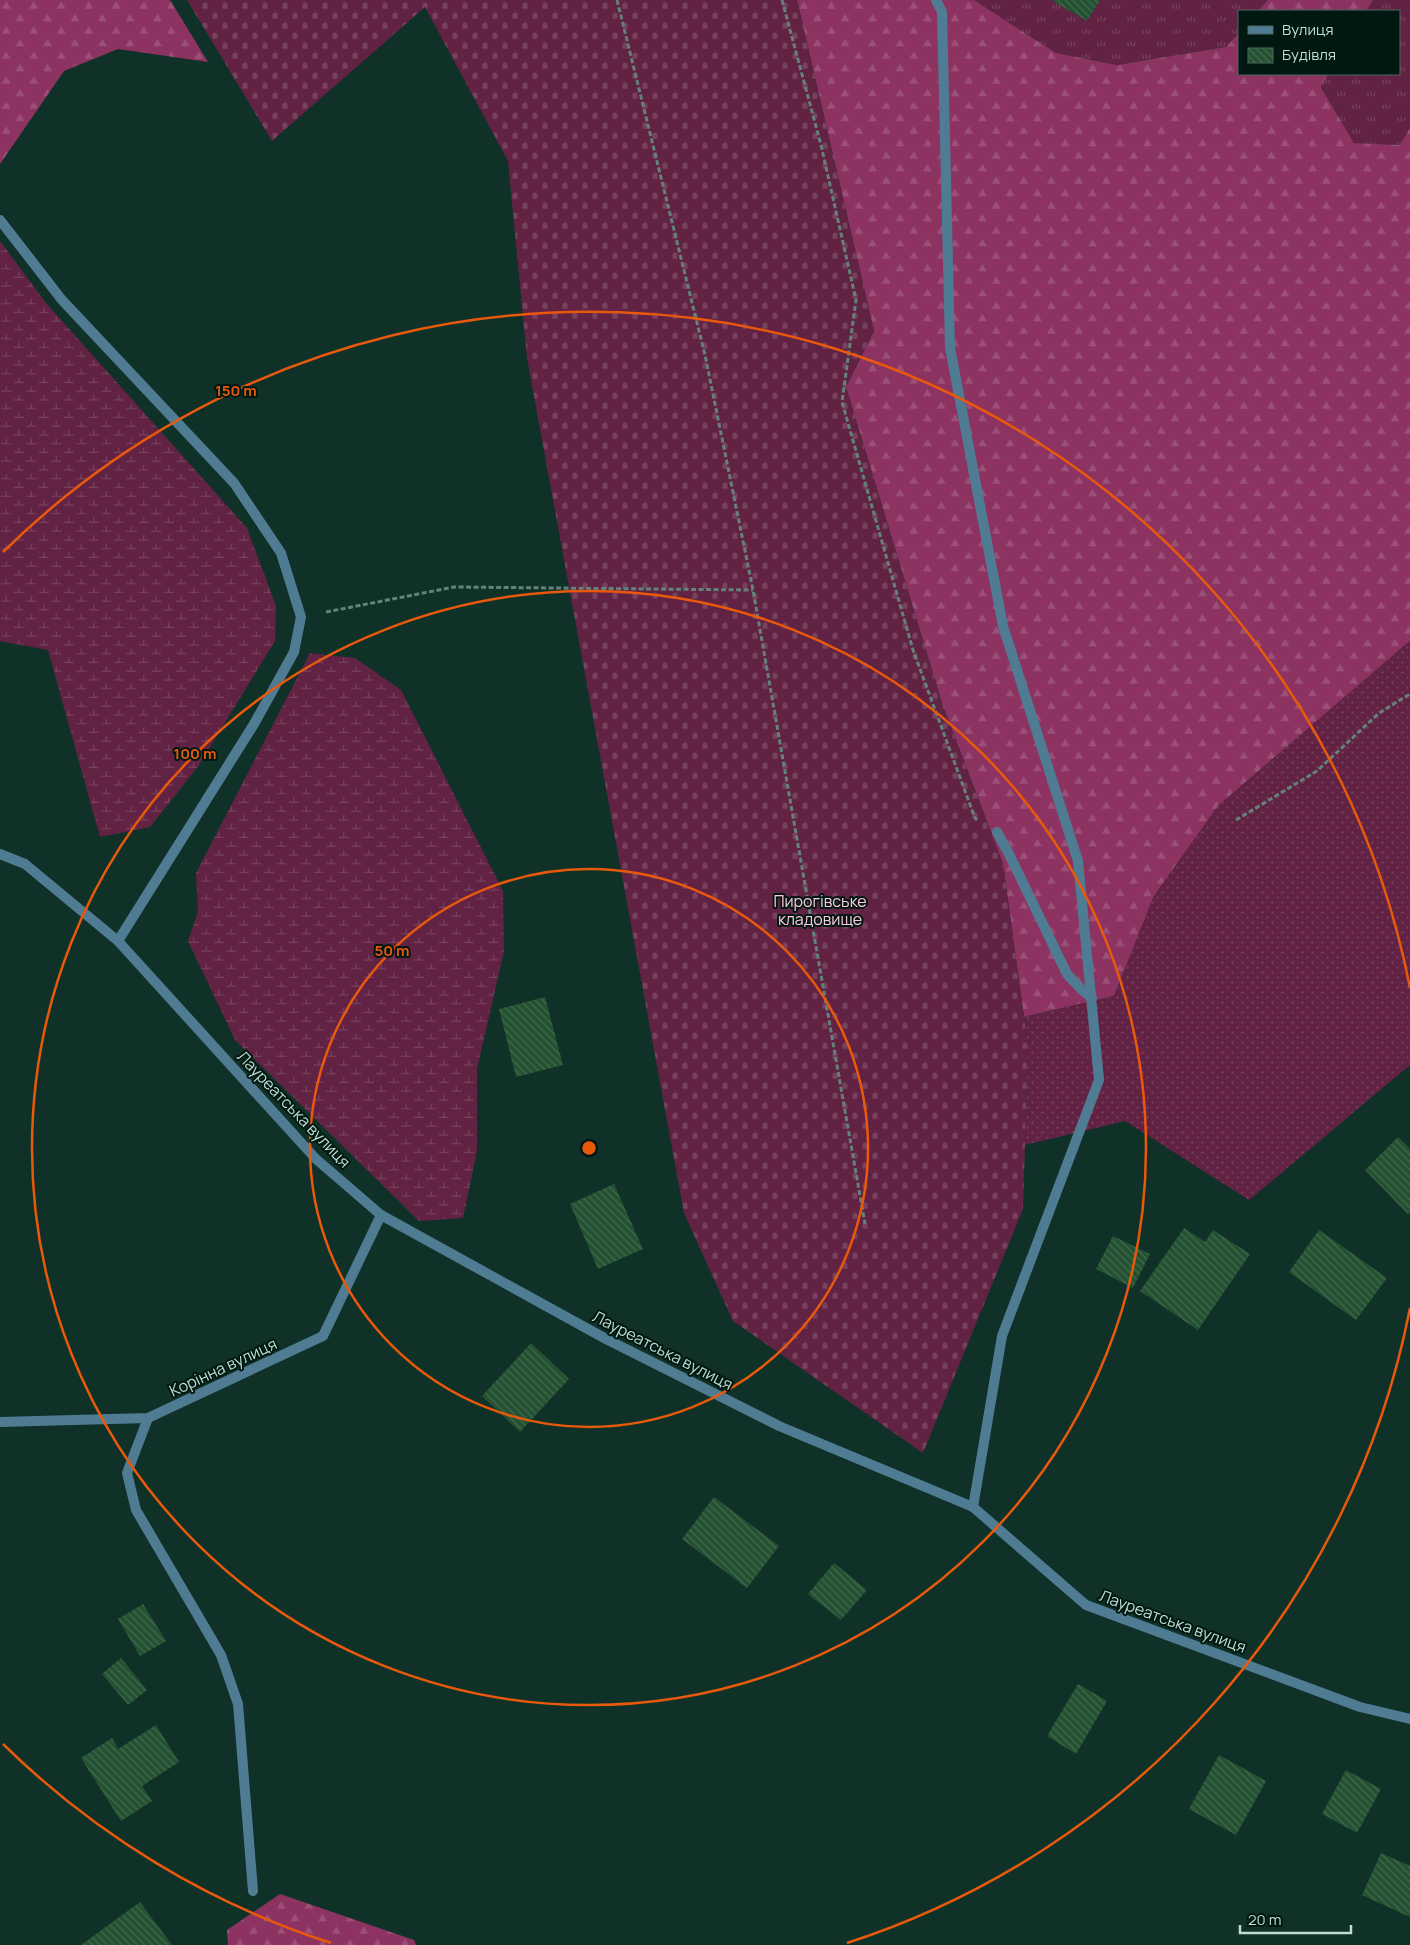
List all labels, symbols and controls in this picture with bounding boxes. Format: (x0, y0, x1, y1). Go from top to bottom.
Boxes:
legend (1238, 10, 1400, 75)
text: Вулиця (1282, 19, 1334, 40)
text: Будівля (1282, 44, 1336, 65)
text: 150 m (215, 380, 257, 401)
text: 100 m (174, 743, 216, 764)
park label: Пирогівське кладовище (773, 890, 867, 930)
text: 50 m (374, 940, 410, 961)
street label: Лауреатська вулиця (232, 1046, 356, 1172)
centre of rings (580, 1139, 598, 1157)
street label: Лауреатська вулиця (589, 1305, 737, 1395)
street label: Корінна вулиця (166, 1332, 280, 1402)
street label: Лауреатська вулиця (1097, 1584, 1249, 1658)
scale bar (1240, 1902, 1351, 1934)
text: 20 m (1248, 1909, 1281, 1930)

